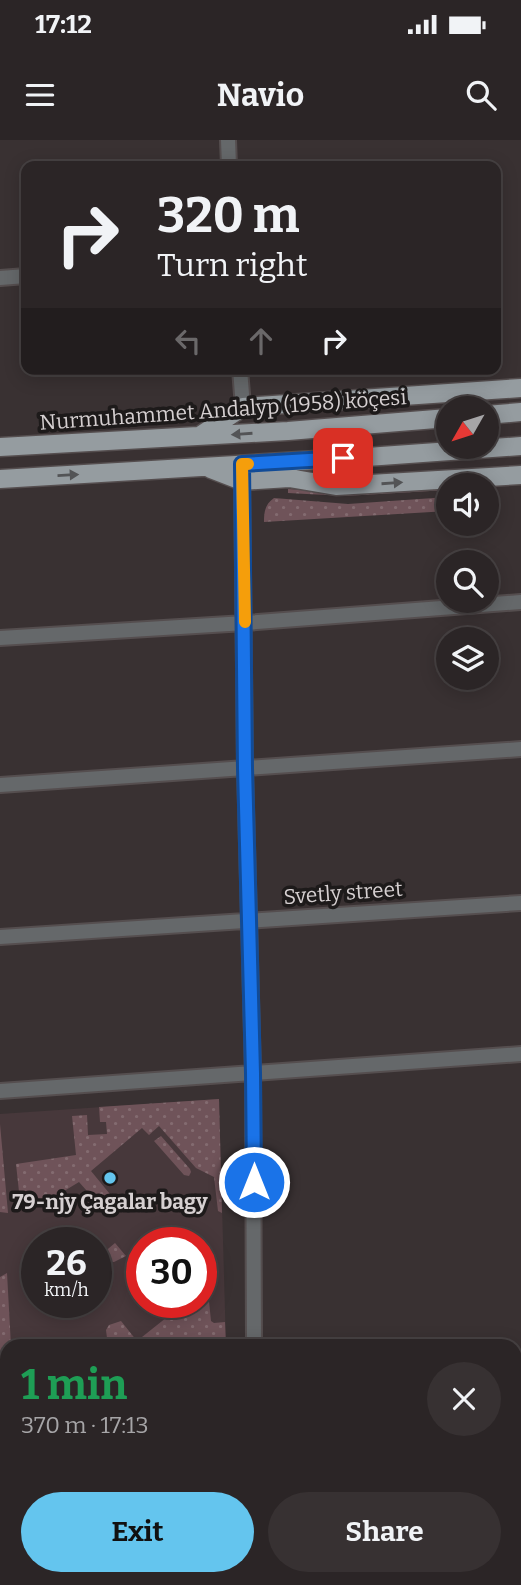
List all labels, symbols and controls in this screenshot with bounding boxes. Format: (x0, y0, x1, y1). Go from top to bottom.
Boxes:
text: 17:12 (35, 9, 92, 40)
icon: menu (21, 76, 59, 114)
text: Navio (217, 76, 304, 114)
icon: search (462, 76, 500, 114)
text: 320 m (157, 186, 300, 245)
icon: right (42, 189, 133, 280)
text: Turn right (157, 246, 308, 284)
icon: left (169, 322, 207, 360)
icon: ahead (242, 322, 280, 360)
icon: right (315, 322, 353, 360)
street label: Nurmuhammet Andalyp (1958) köçesi (39, 384, 407, 436)
north arrow (436, 396, 499, 458)
map controls (436, 396, 499, 690)
pin (313, 428, 373, 488)
one-way arrow (231, 429, 253, 440)
icon: arrive (324, 439, 362, 477)
one-way arrow (57, 469, 79, 480)
button: sound (436, 473, 499, 536)
one-way arrow (381, 477, 403, 488)
button: search (436, 550, 499, 613)
button: layers (436, 627, 499, 690)
street label: Svetly street (283, 876, 404, 910)
position arrow (217, 1145, 291, 1219)
marker: 79-njy Çagalar bagy (102, 1170, 118, 1186)
place label: 79-njy Çagalar bagy (12, 1189, 208, 1215)
speed limit sign: 30 (126, 1227, 217, 1318)
text: 26 (46, 1242, 87, 1284)
text: km/h (44, 1279, 89, 1301)
text: 1 min (21, 1360, 127, 1410)
button: close (427, 1362, 501, 1436)
text: 370 m · 17:13 (21, 1411, 149, 1439)
button: Exit (21, 1492, 254, 1572)
button: Share (268, 1492, 501, 1572)

